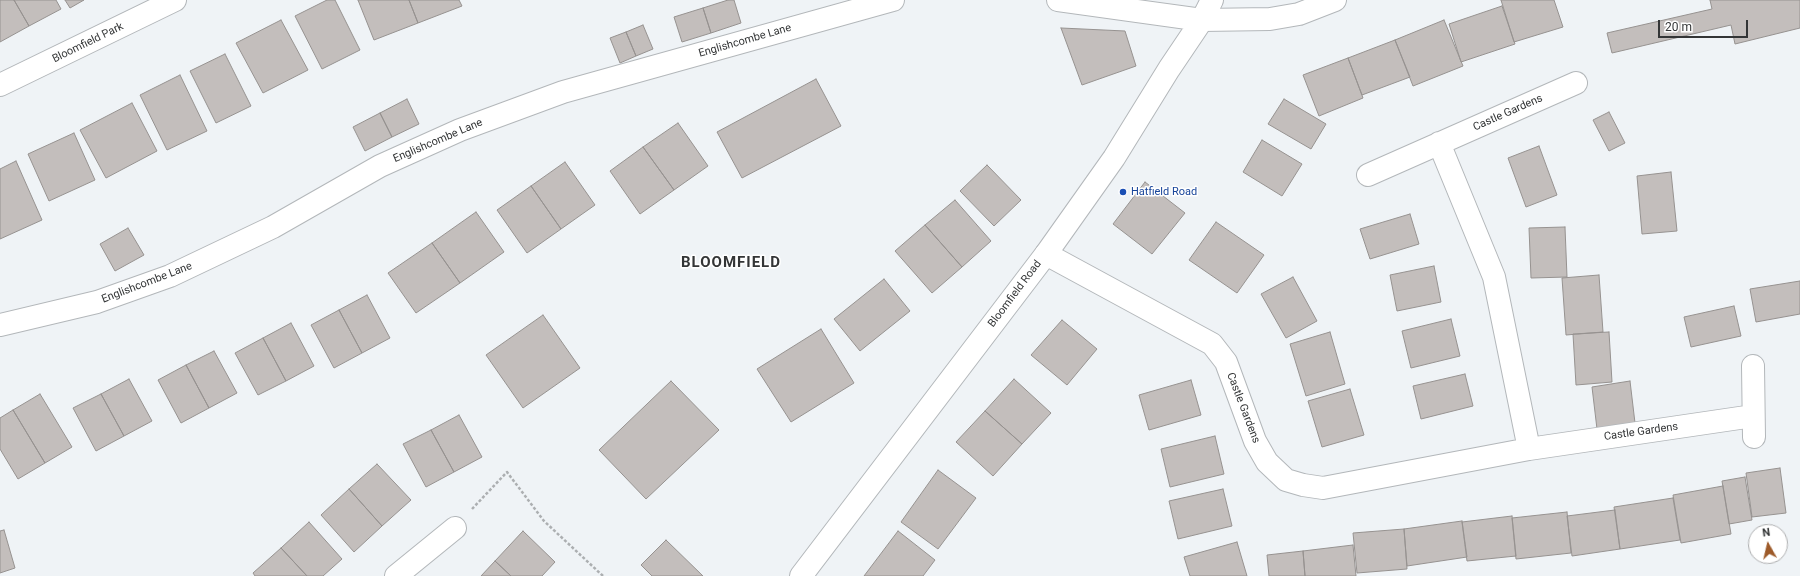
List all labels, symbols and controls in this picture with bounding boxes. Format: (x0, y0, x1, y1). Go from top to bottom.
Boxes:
scale bar (1660, 12, 1750, 38)
street label: Bloomfield Park (50, 20, 126, 66)
text: 20 m (1665, 20, 1692, 34)
street label: Englishcombe Lane (697, 21, 793, 61)
street label: Castle Gardens (1471, 92, 1545, 134)
street label: Englishcombe Lane (391, 116, 485, 166)
place label: Hatfield Road (1131, 185, 1197, 199)
marker: Hatfield Road (1118, 187, 1128, 197)
district label: BLOOMFIELD (681, 254, 781, 272)
street label: Bloomfield Road (986, 258, 1044, 330)
street label: Englishcombe Lane (100, 260, 194, 306)
street label: Castle Gardens (1223, 371, 1263, 445)
street label: Castle Gardens (1603, 420, 1679, 444)
north arrow (1748, 524, 1788, 564)
text: N (1762, 526, 1771, 540)

